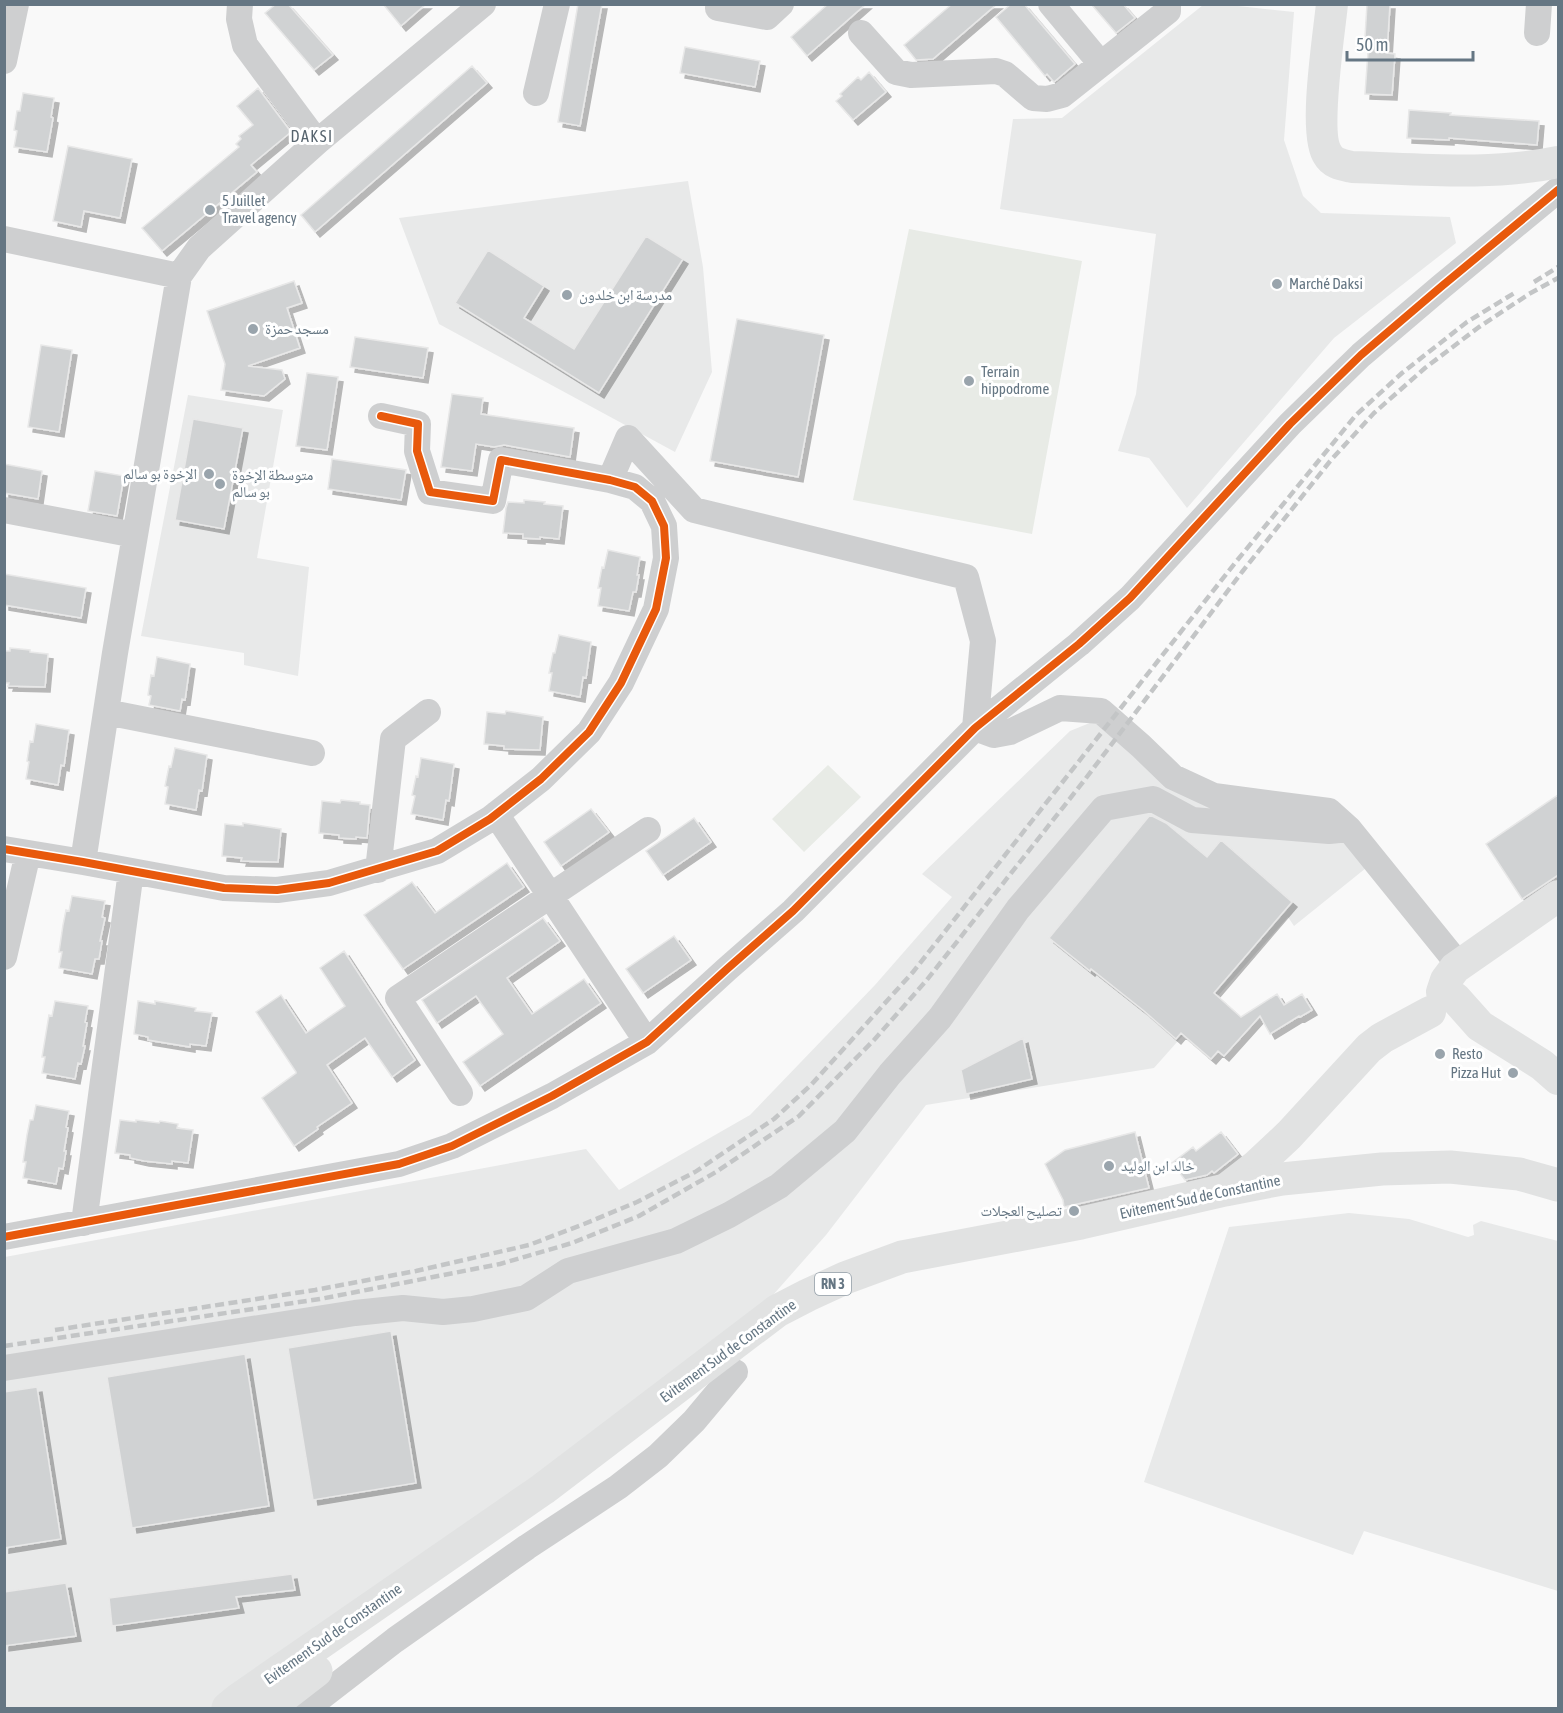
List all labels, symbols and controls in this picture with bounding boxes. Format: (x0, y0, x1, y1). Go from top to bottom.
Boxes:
scale bar (1347, 24, 1473, 62)
text: 50 m (1356, 34, 1388, 55)
district label: DAKSI (291, 127, 333, 145)
place label: 5 Juillet Travel agency (222, 192, 297, 226)
marker: 5 Juillet Travel agency (203, 203, 217, 217)
place label: Marché Daksi (1289, 275, 1363, 292)
marker: Marché Daksi (1270, 277, 1284, 291)
place label: مدرسة ابن خلدون (579, 286, 672, 305)
marker: مدرسة ابن خلدون (560, 288, 574, 302)
place label: مسجد حمزة (265, 320, 329, 338)
marker: مسجد حمزة (246, 322, 260, 336)
place label: Terrain hippodrome (981, 363, 1049, 397)
marker: Terrain hippodrome (962, 374, 976, 388)
place label: الإخوة بو سالم (123, 465, 197, 484)
place label: متوسطة الإخوة بو سالم (232, 466, 314, 502)
marker: الإخوة بو سالم (202, 467, 216, 481)
marker: متوسطة الإخوة بو سالم (213, 477, 227, 491)
place label: Resto (1452, 1045, 1483, 1062)
marker: Resto (1433, 1047, 1447, 1061)
place label: Pizza Hut (1450, 1064, 1501, 1081)
marker: Pizza Hut (1506, 1066, 1520, 1080)
place label: خالد ابن الوليد (1121, 1157, 1195, 1176)
marker: خالد ابن الوليد (1102, 1159, 1116, 1173)
street label: Evitement Sud de Constantine (1118, 1171, 1282, 1222)
place label: تصليح العجلات (980, 1202, 1063, 1221)
marker: تصليح العجلات (1067, 1204, 1081, 1218)
road number: RN 3 (815, 1273, 851, 1295)
street label: Evitement Sud de Constantine (656, 1295, 799, 1406)
street label: Evitement Sud de Constantine (261, 1580, 405, 1688)

